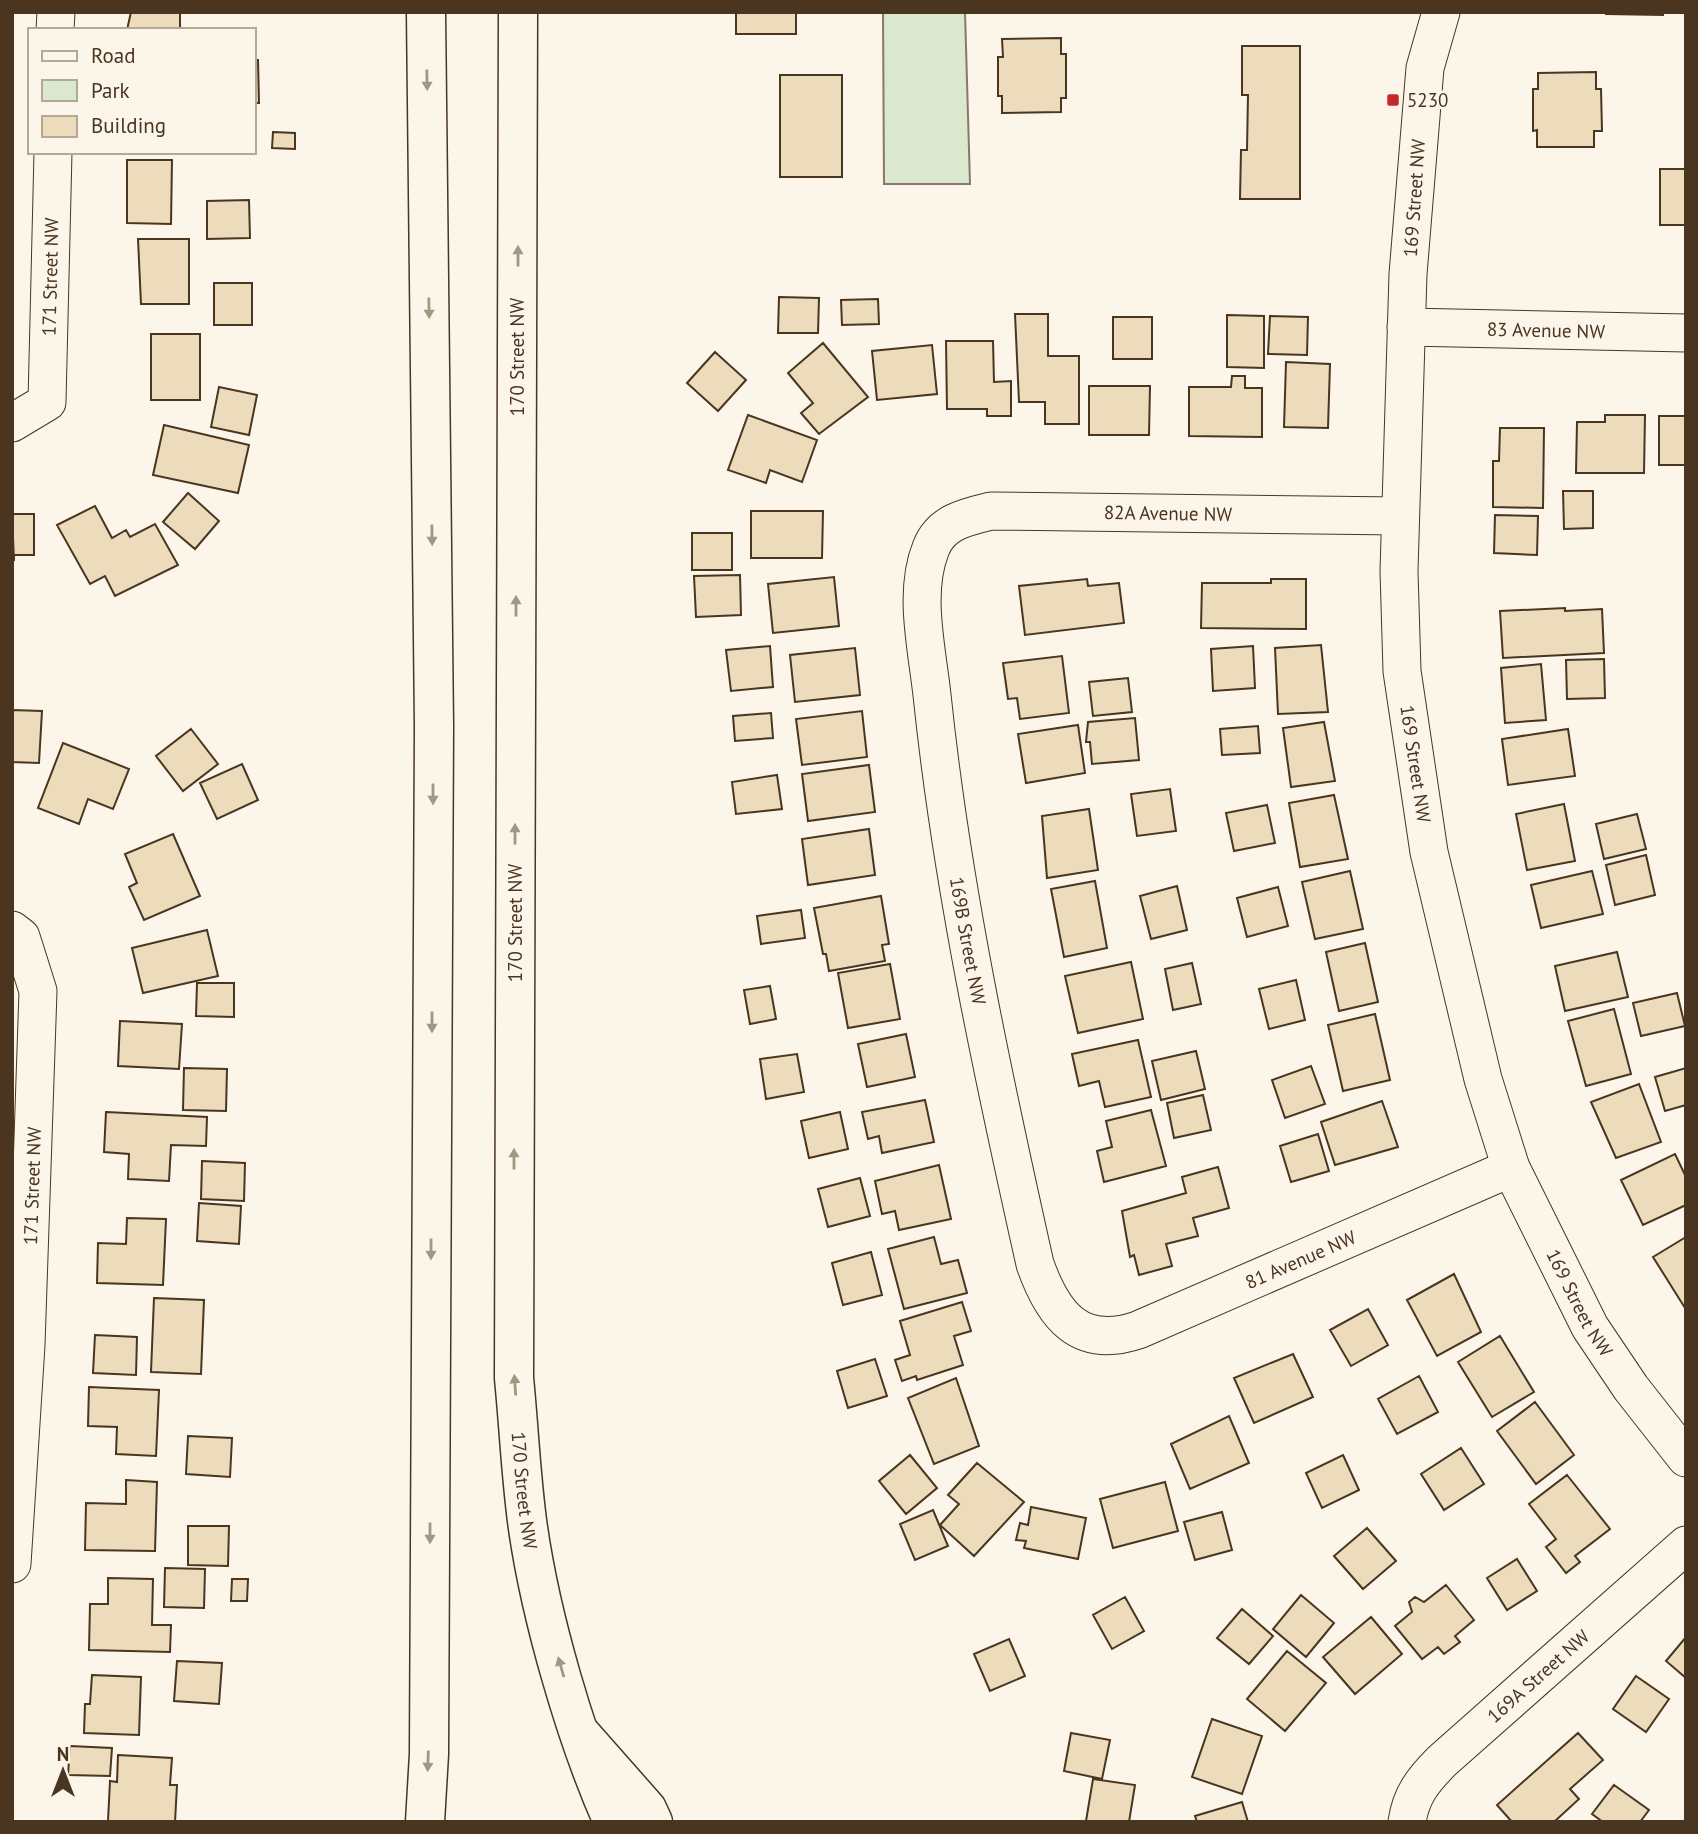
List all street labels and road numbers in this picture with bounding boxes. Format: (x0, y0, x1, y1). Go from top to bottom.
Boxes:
street label: 169 Street NW (1398, 138, 1430, 258)
street label: 171 Street NW (37, 217, 63, 336)
street label: 170 Street NW (505, 298, 529, 416)
street label: 83 Avenue NW (1487, 317, 1606, 343)
street label: 82A Avenue NW (1104, 500, 1233, 526)
street label: 169 Street NW (1395, 704, 1436, 824)
street label: 170 Street NW (503, 864, 527, 982)
street label: 169B Street NW (945, 875, 992, 1007)
street label: 171 Street NW (18, 1126, 46, 1246)
street label: 81 Avenue NW (1241, 1225, 1360, 1294)
street label: 169 Street NW (1541, 1245, 1618, 1361)
street label: 170 Street NW (507, 1431, 543, 1551)
street label: 169A Street NW (1482, 1624, 1594, 1728)

